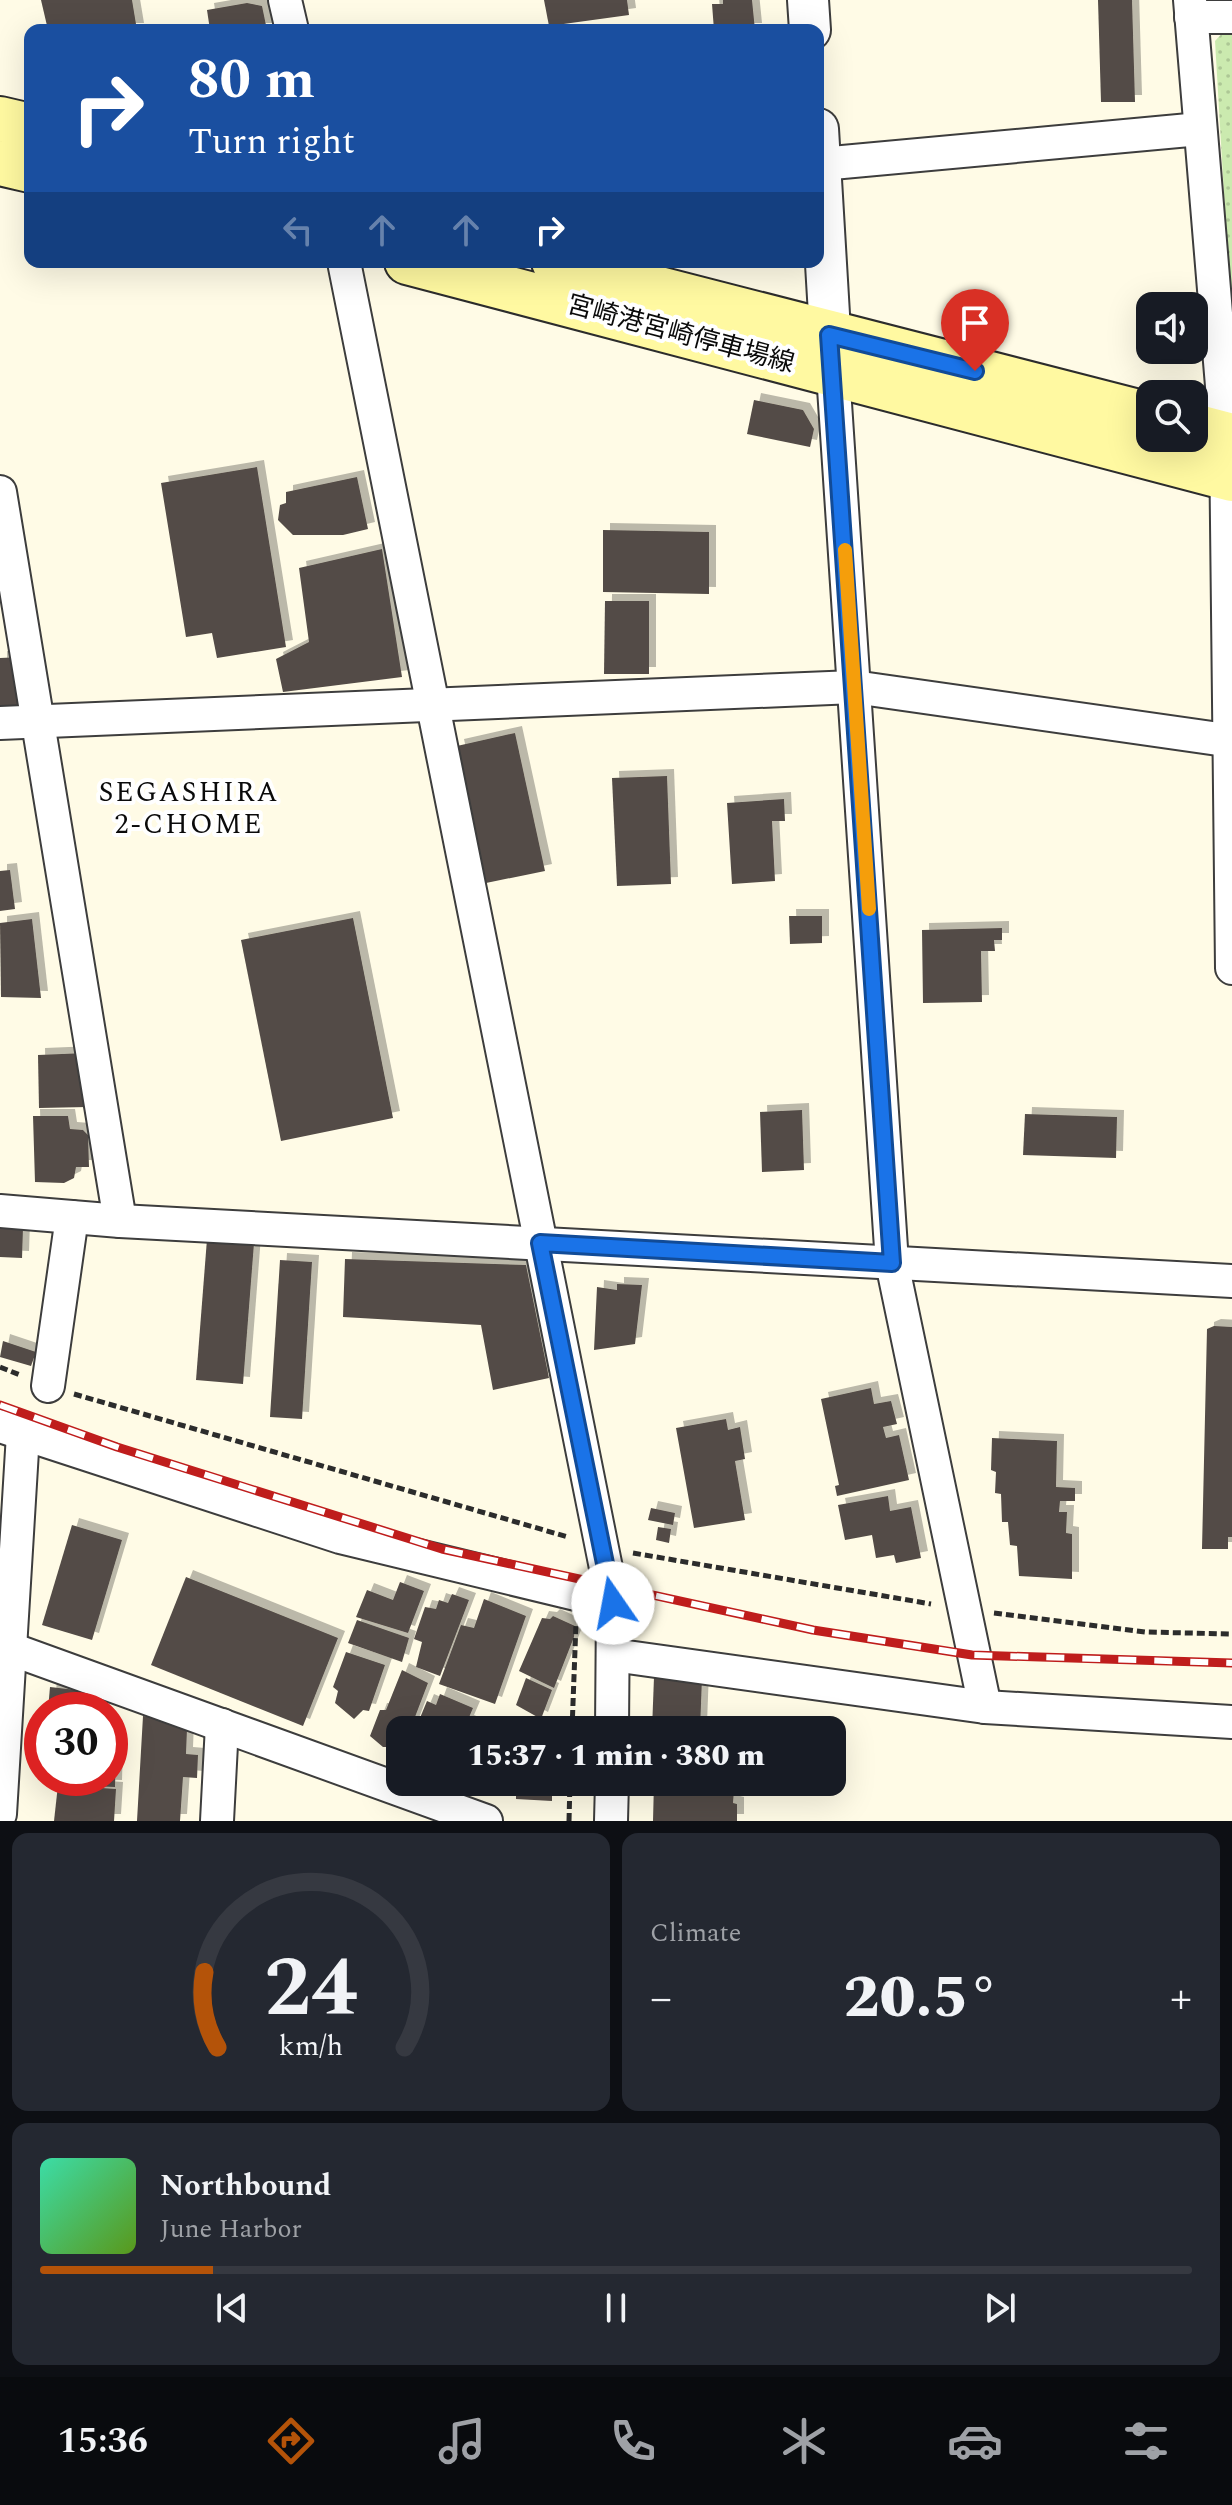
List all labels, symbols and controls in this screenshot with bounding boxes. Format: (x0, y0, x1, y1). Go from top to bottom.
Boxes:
text: 80 m (188, 38, 315, 123)
icon: right (56, 56, 160, 160)
text: Turn right (188, 115, 355, 170)
icon: left (276, 208, 320, 252)
icon: ahead (360, 208, 404, 252)
icon: ahead (444, 208, 488, 252)
icon: right (528, 208, 572, 252)
street label: 宮崎港宮崎停車場線 (563, 284, 799, 384)
pin (941, 289, 1009, 371)
map controls (1136, 292, 1208, 452)
button: sound (1136, 292, 1208, 364)
icon: arrive (953, 301, 997, 345)
button: search (1136, 380, 1208, 452)
district label: SEGASHIRA 2-CHOME (98, 771, 280, 846)
position arrow (571, 1561, 655, 1645)
speed limit sign: 30 (24, 1692, 128, 1796)
text: 15:37 · 1 min · 380 m (467, 1733, 765, 1779)
text: Climate (650, 1913, 741, 1953)
text: 24 (264, 1926, 358, 2053)
text: 20.5° (844, 1952, 998, 2044)
text: − (650, 1965, 672, 2032)
text: + (1170, 1965, 1192, 2032)
text: km/h (279, 2025, 343, 2068)
text: Northbound (160, 2163, 331, 2209)
text: June Harbor (160, 2209, 302, 2249)
icon: previous (210, 2286, 254, 2330)
icon: pause (594, 2286, 638, 2330)
icon: next (978, 2286, 1022, 2330)
icon: directions (263, 2413, 319, 2469)
icon: music (434, 2413, 490, 2469)
icon: phone (605, 2413, 661, 2469)
icon: climate (776, 2413, 832, 2469)
icon: car (947, 2413, 1003, 2469)
icon: filters (1118, 2413, 1174, 2469)
text: 15:36 (58, 2414, 148, 2469)

